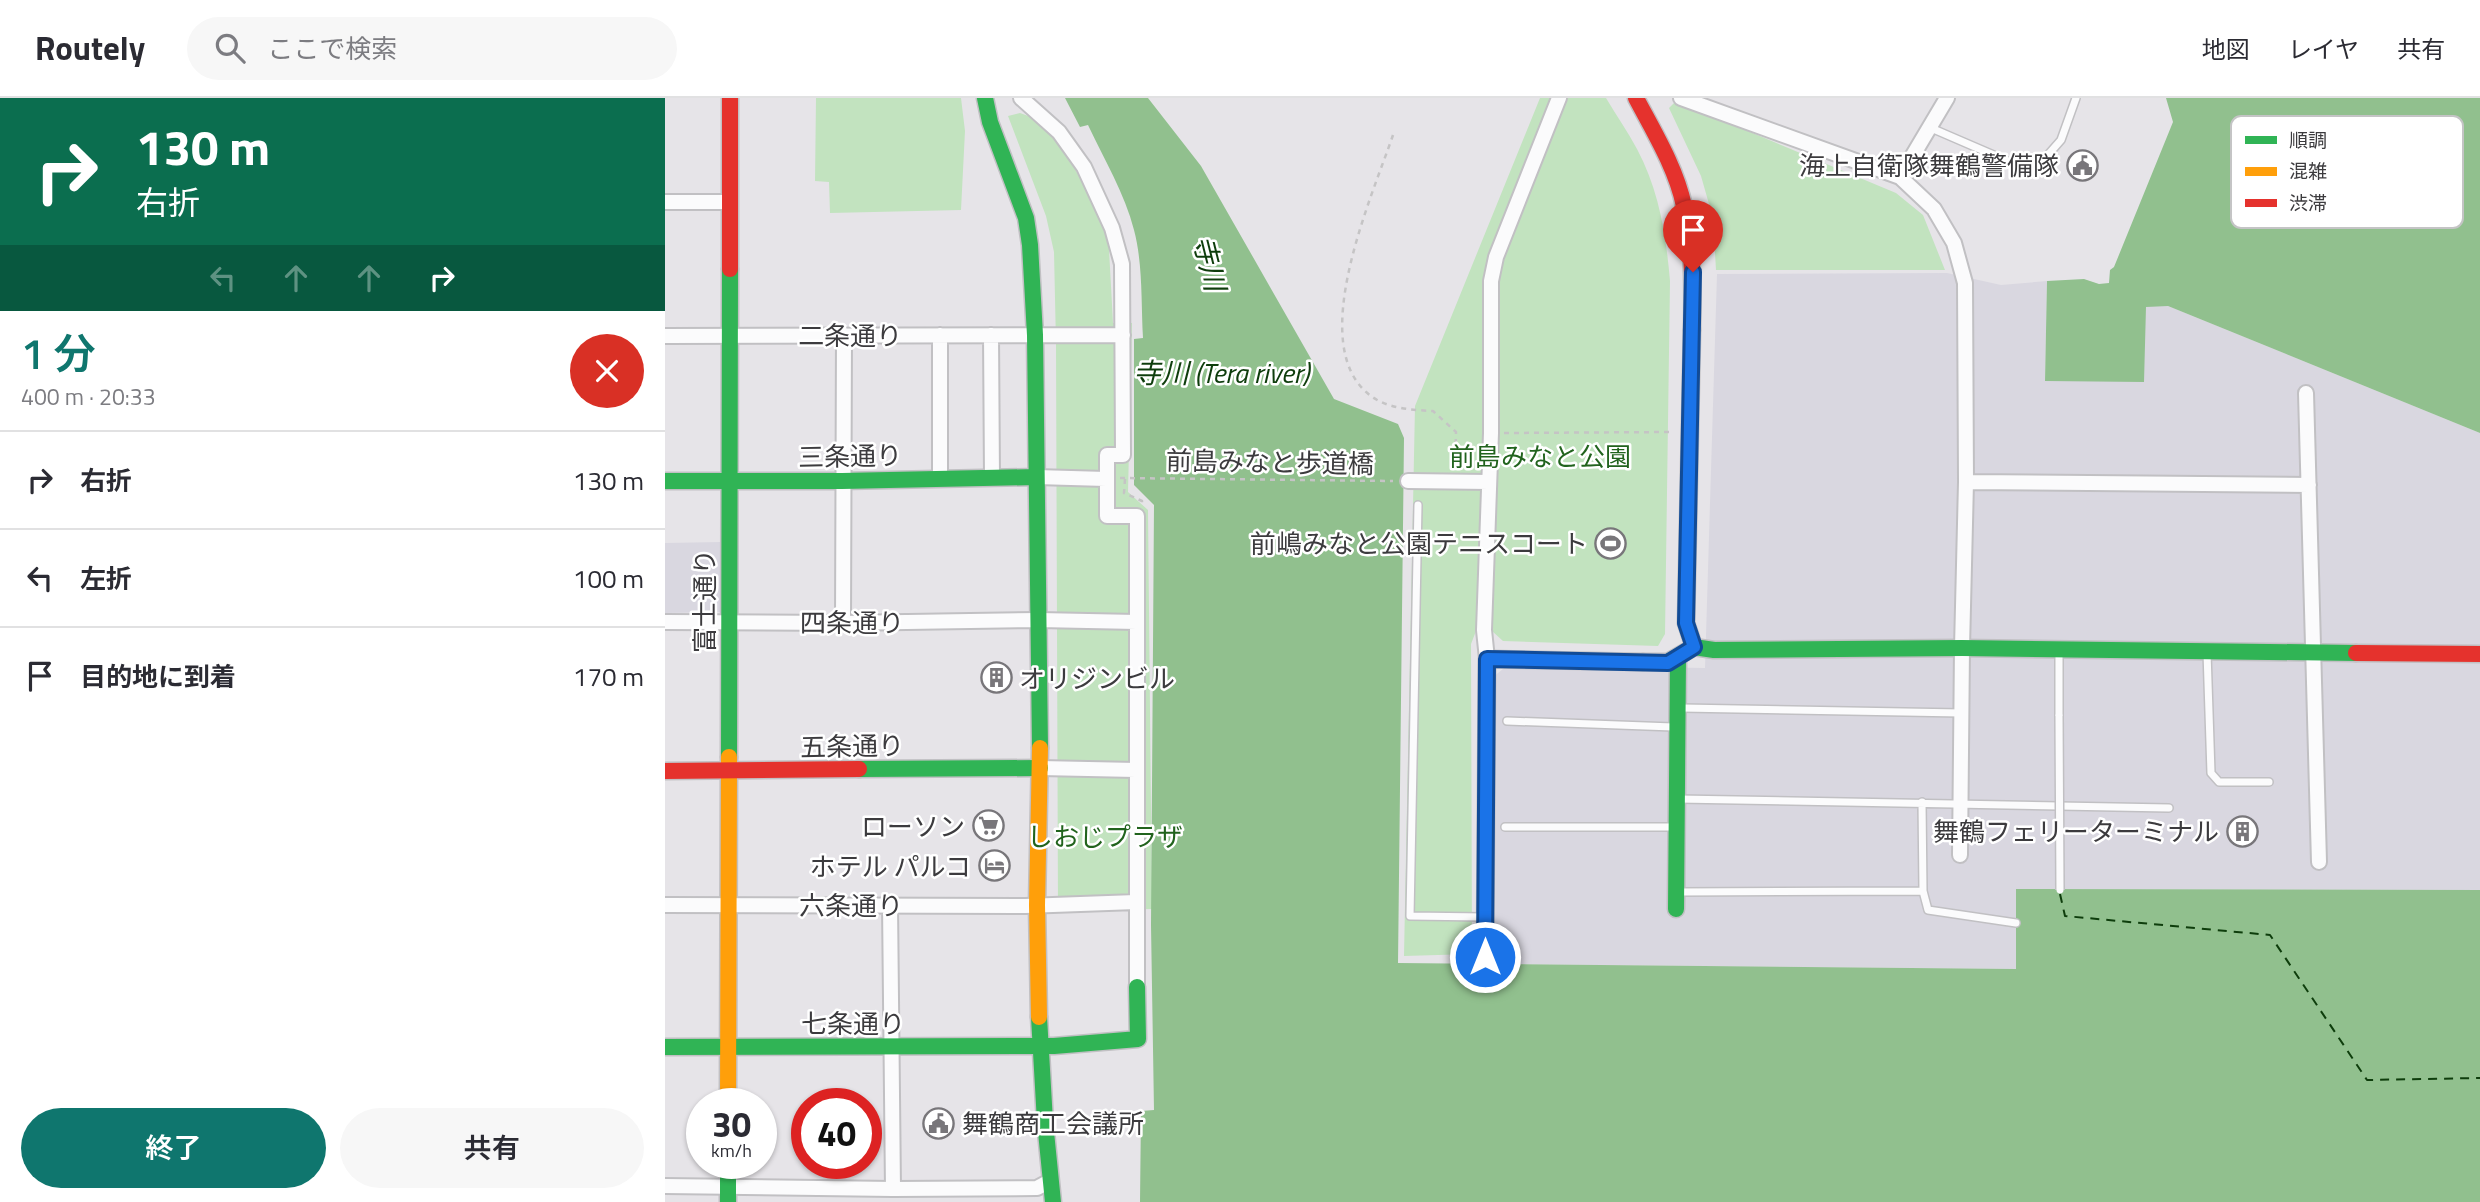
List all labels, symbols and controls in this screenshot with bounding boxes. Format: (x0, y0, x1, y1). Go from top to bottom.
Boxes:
search box (187, 17, 677, 80)
text: Routely (35, 23, 145, 73)
icon: search (211, 29, 249, 67)
text: ここで検索 (267, 29, 397, 68)
text: 地図 (2202, 31, 2250, 67)
text: レイヤ (2288, 31, 2359, 67)
text: 共有 (2397, 31, 2445, 67)
text: 130 m (136, 109, 270, 184)
legend (2231, 116, 2463, 228)
text: 順調 (2289, 125, 2327, 154)
icon: right (21, 126, 112, 217)
place label: 海上自衛隊舞鶴警備隊 (1799, 146, 2059, 185)
public building icon: 海上自衛隊舞鶴警備隊 (2065, 148, 2099, 182)
text: 混雑 (2289, 156, 2327, 185)
text: 右折 (136, 178, 200, 226)
text: 渋滞 (2289, 188, 2327, 217)
pin (1663, 200, 1723, 272)
icon: arrive (1674, 211, 1712, 249)
water label: 寺川 (1182, 231, 1238, 298)
icon: left (204, 259, 242, 297)
icon: ahead (277, 259, 315, 297)
icon: ahead (350, 259, 388, 297)
icon: right (423, 259, 461, 297)
street label: 二条通り (798, 316, 902, 355)
text: 1 分 (21, 321, 96, 385)
button: close (570, 334, 644, 408)
water label: 寺川 (Tera river) (1133, 351, 1312, 394)
text: 400 m · 20:33 (21, 379, 156, 414)
street label: 三条通り (798, 436, 902, 476)
park label: 前島みなと公園 (1449, 437, 1631, 476)
street label: 前島みなと歩道橋 (1166, 441, 1374, 483)
icon: right (21, 461, 59, 499)
text: 右折 (80, 461, 132, 500)
text: 130 m (573, 461, 644, 500)
place label: 前嶋みなと公園テニスコート (1250, 524, 1588, 563)
sports icon: 前嶋みなと公園テニスコート (1594, 526, 1628, 560)
street label: 富士通り (685, 549, 724, 653)
icon: left (21, 559, 59, 597)
text: 左折 (80, 559, 132, 598)
text: 100 m (573, 559, 644, 598)
street label: 四条通り (800, 603, 904, 642)
icon: arrive (21, 657, 59, 695)
text: 目的地に到着 (80, 657, 236, 696)
text: 170 m (573, 657, 644, 696)
place label: オリジンビル (1019, 659, 1175, 698)
building icon: オリジンビル (979, 661, 1013, 695)
street label: 五条通り (800, 726, 904, 766)
place label: ローソン (861, 807, 965, 846)
supermarket icon: ローソン (971, 809, 1005, 843)
place label: 舞鶴フェリーターミナル (1933, 812, 2219, 851)
building icon: 舞鶴フェリーターミナル (2225, 814, 2259, 848)
park label: しおじプラザ (1027, 817, 1183, 856)
place label: ホテル パルコ (810, 847, 971, 886)
hotel icon: ホテル パルコ (977, 849, 1011, 883)
street label: 六条通り (799, 886, 903, 925)
position arrow (1448, 920, 1522, 994)
street label: 七条通り (801, 1004, 905, 1043)
speed limit sign: 40 (791, 1088, 882, 1179)
text: 30 (712, 1097, 751, 1151)
place label: 舞鶴商工会議所 (962, 1104, 1144, 1143)
public building icon: 舞鶴商工会議所 (922, 1106, 956, 1140)
button: 終了 (21, 1108, 326, 1188)
button: 共有 (340, 1108, 644, 1188)
text: km/h (711, 1137, 752, 1164)

